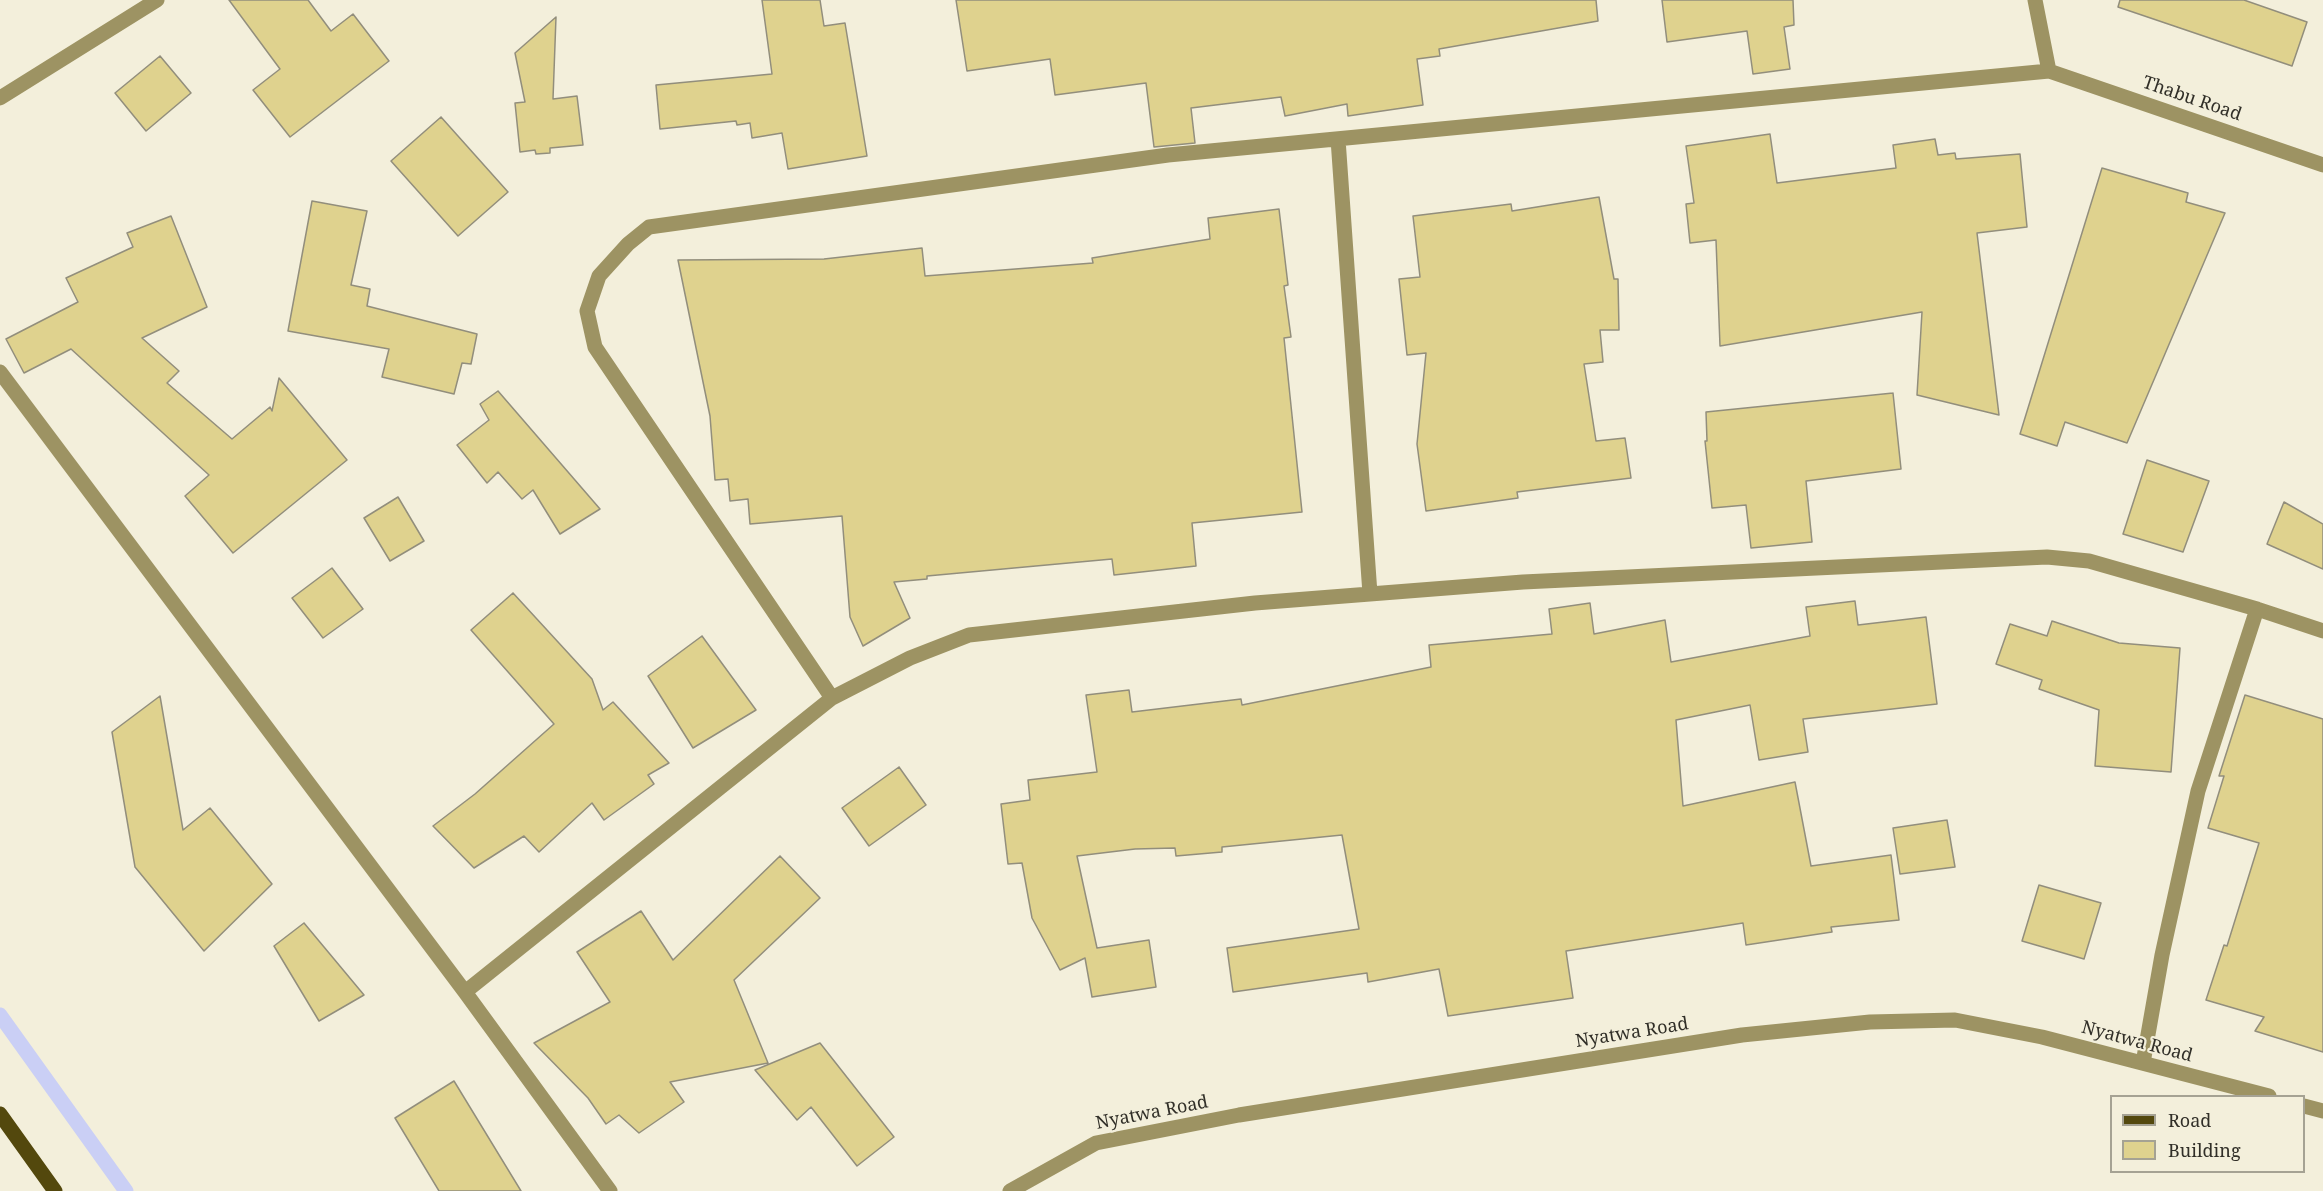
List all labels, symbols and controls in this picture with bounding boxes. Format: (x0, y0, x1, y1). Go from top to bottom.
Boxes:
street label: Thabu Road (2140, 72, 2244, 126)
street label: Nyatwa Road (1574, 1013, 1690, 1053)
street label: Nyatwa Road (2079, 1017, 2195, 1067)
street label: Nyatwa Road (1094, 1092, 1210, 1134)
legend (2110, 1095, 2305, 1173)
text: Road (2168, 1108, 2211, 1132)
text: Building (2168, 1138, 2241, 1162)

